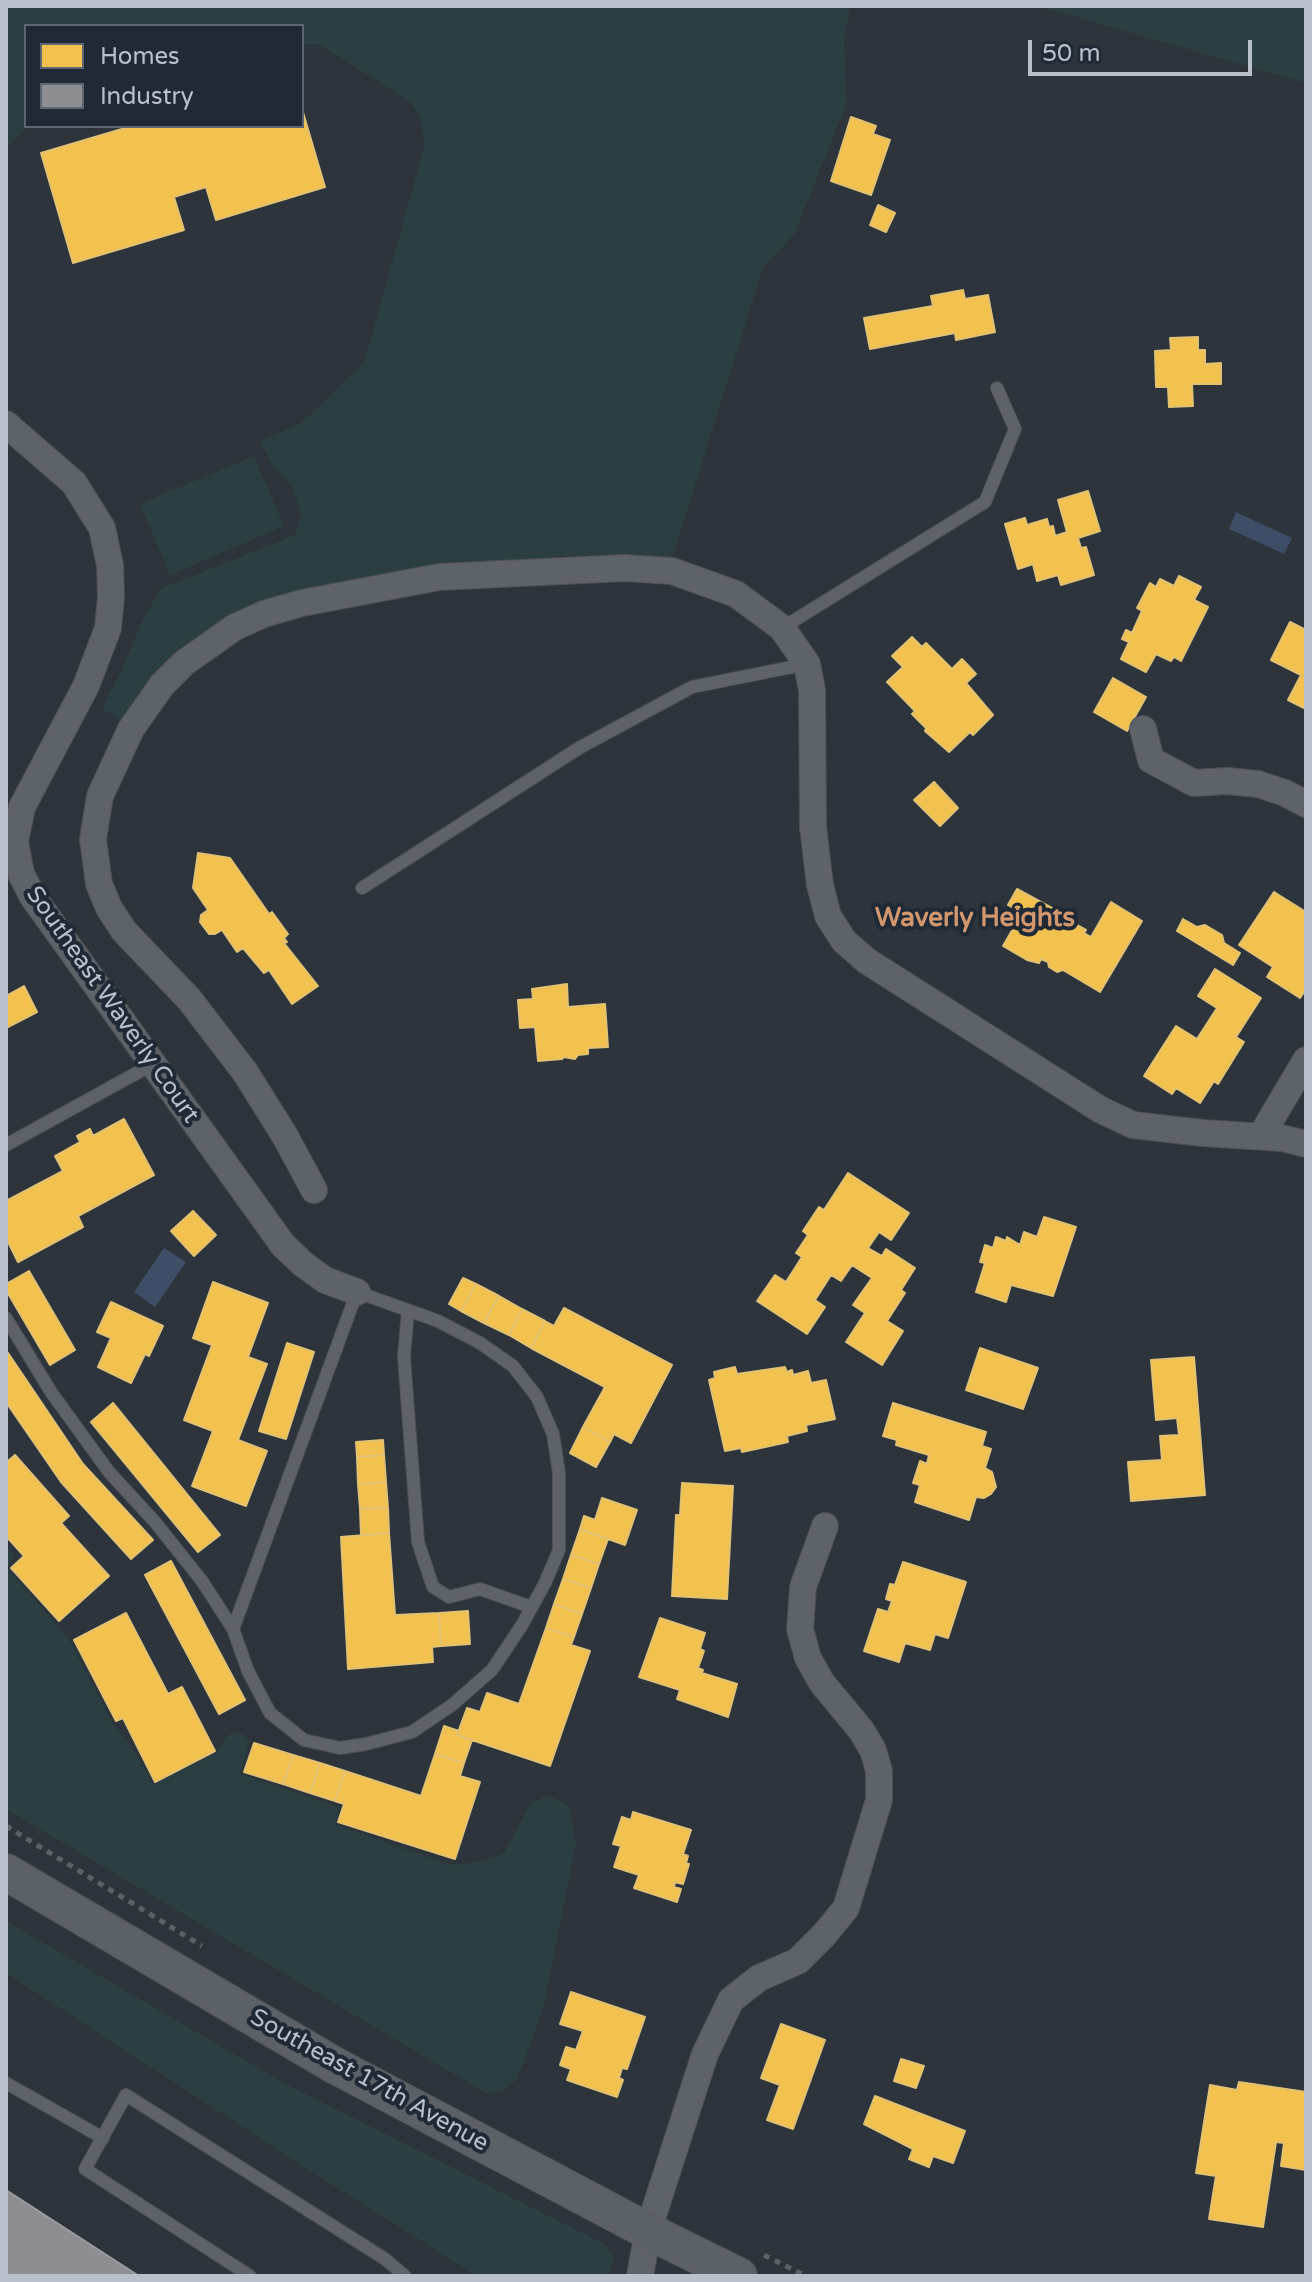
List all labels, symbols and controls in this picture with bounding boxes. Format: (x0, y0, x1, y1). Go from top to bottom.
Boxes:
legend (24, 24, 304, 128)
scale bar (1032, 24, 1256, 74)
text: 50 m (1042, 39, 1100, 68)
text: Homes (100, 42, 180, 71)
text: Industry (100, 82, 194, 111)
street label: Southeast Waverly Court (19, 881, 205, 1129)
district label: Waverly Heights (875, 903, 1075, 935)
street label: Southeast 17th Avenue (245, 2004, 493, 2158)

